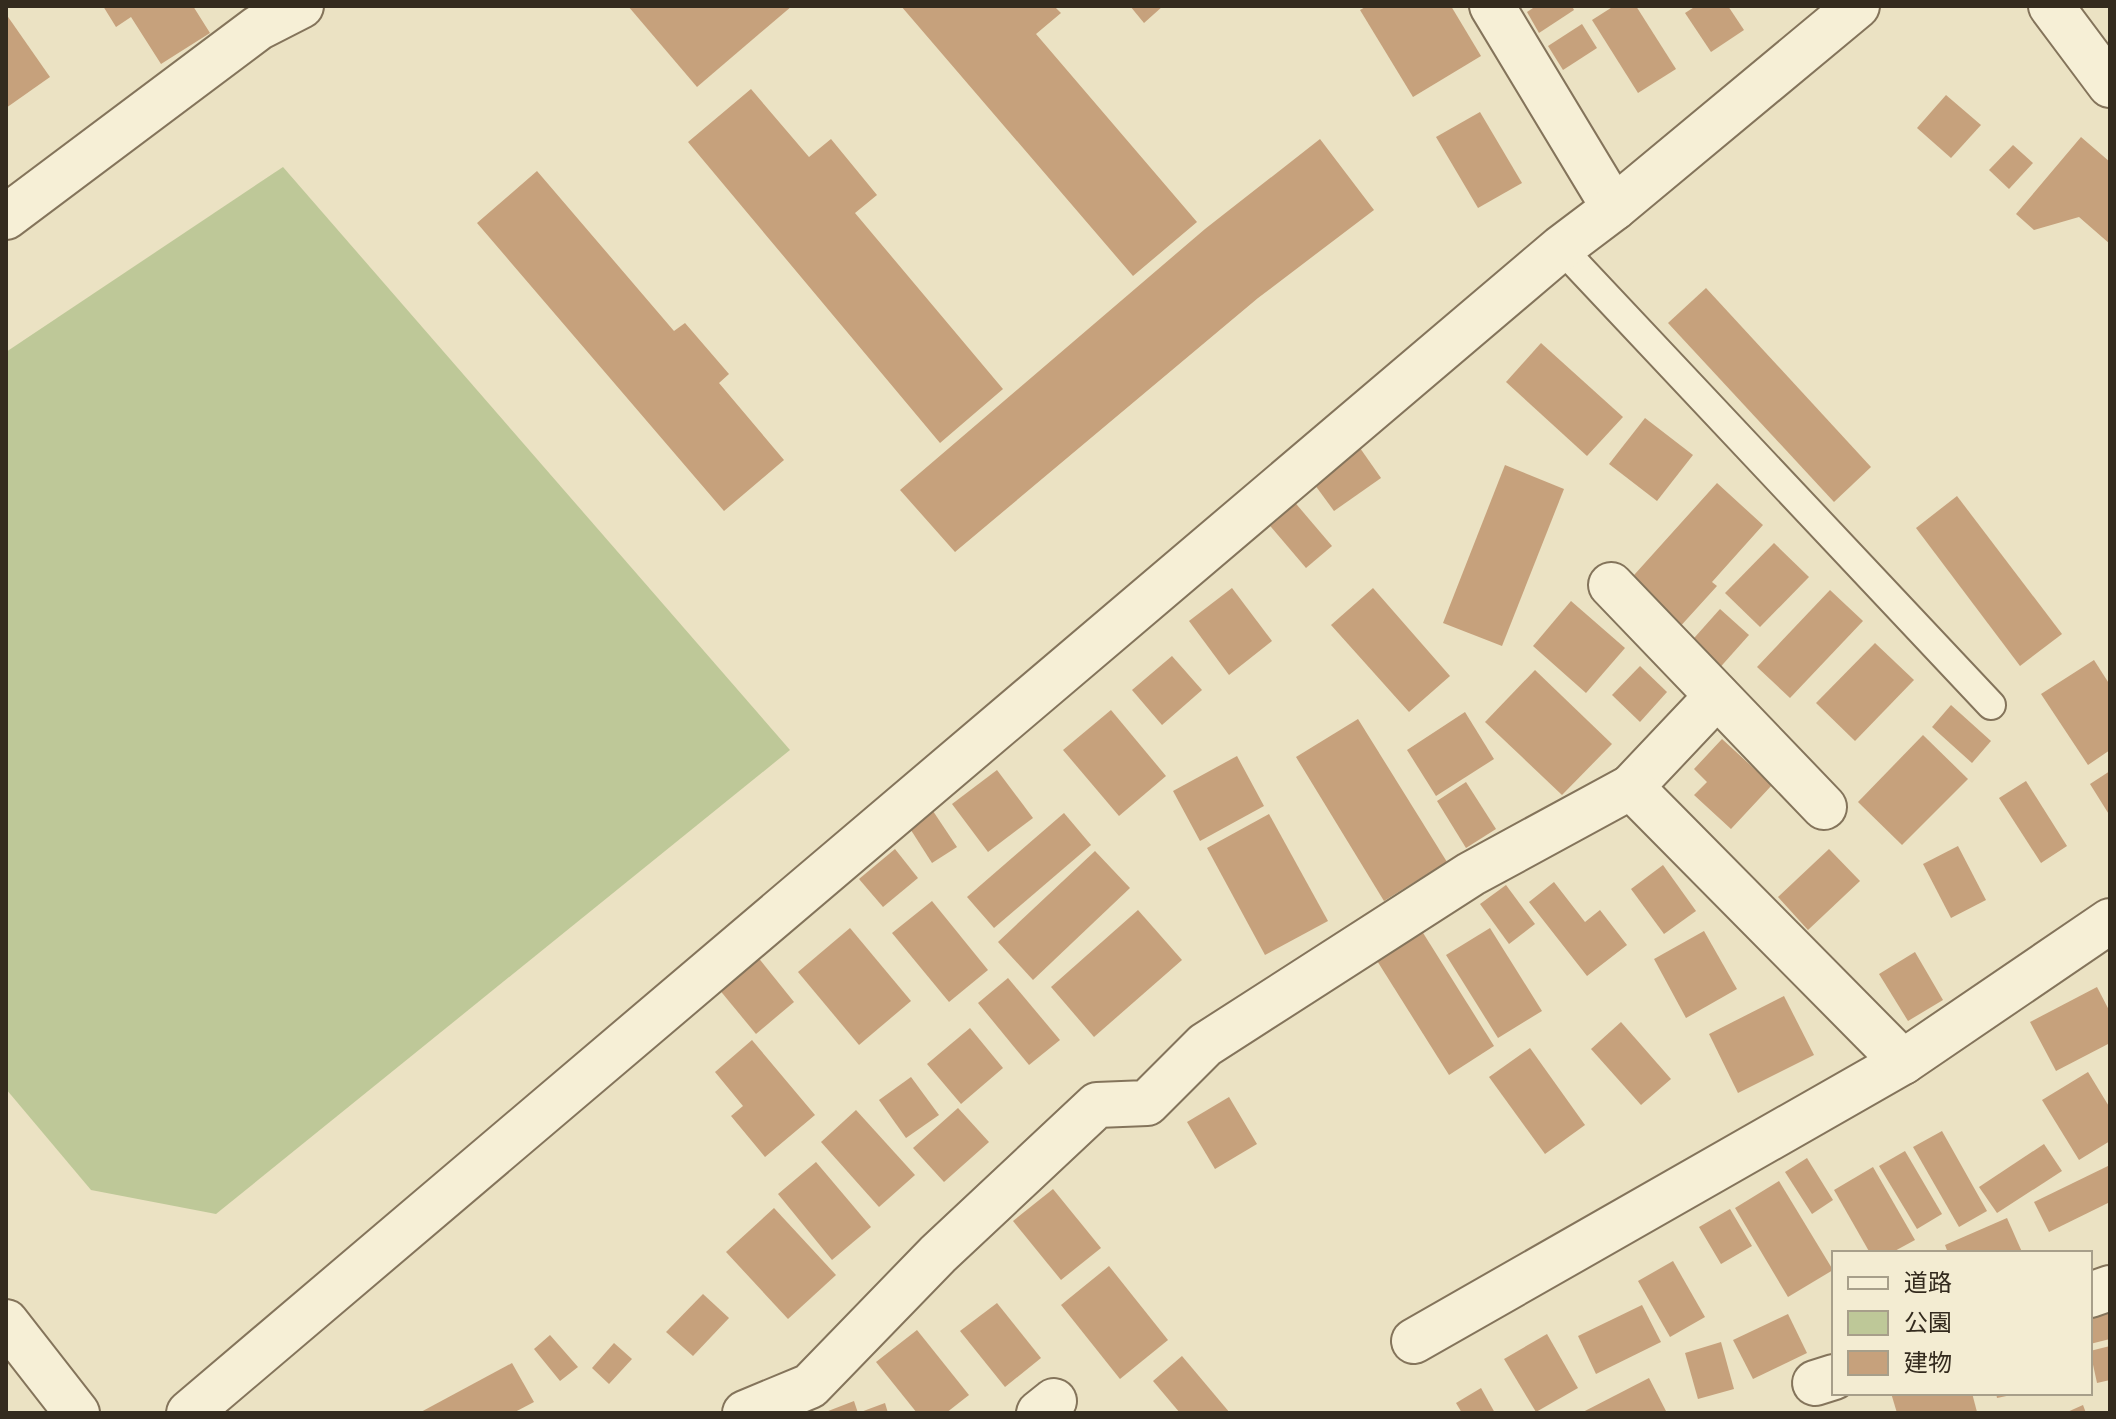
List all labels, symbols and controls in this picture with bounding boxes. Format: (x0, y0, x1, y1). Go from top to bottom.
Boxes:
legend (1832, 1251, 2092, 1395)
text: 道路 (1904, 1265, 1952, 1297)
text: 公園 (1904, 1305, 1952, 1337)
text: 建物 (1904, 1345, 1952, 1377)

